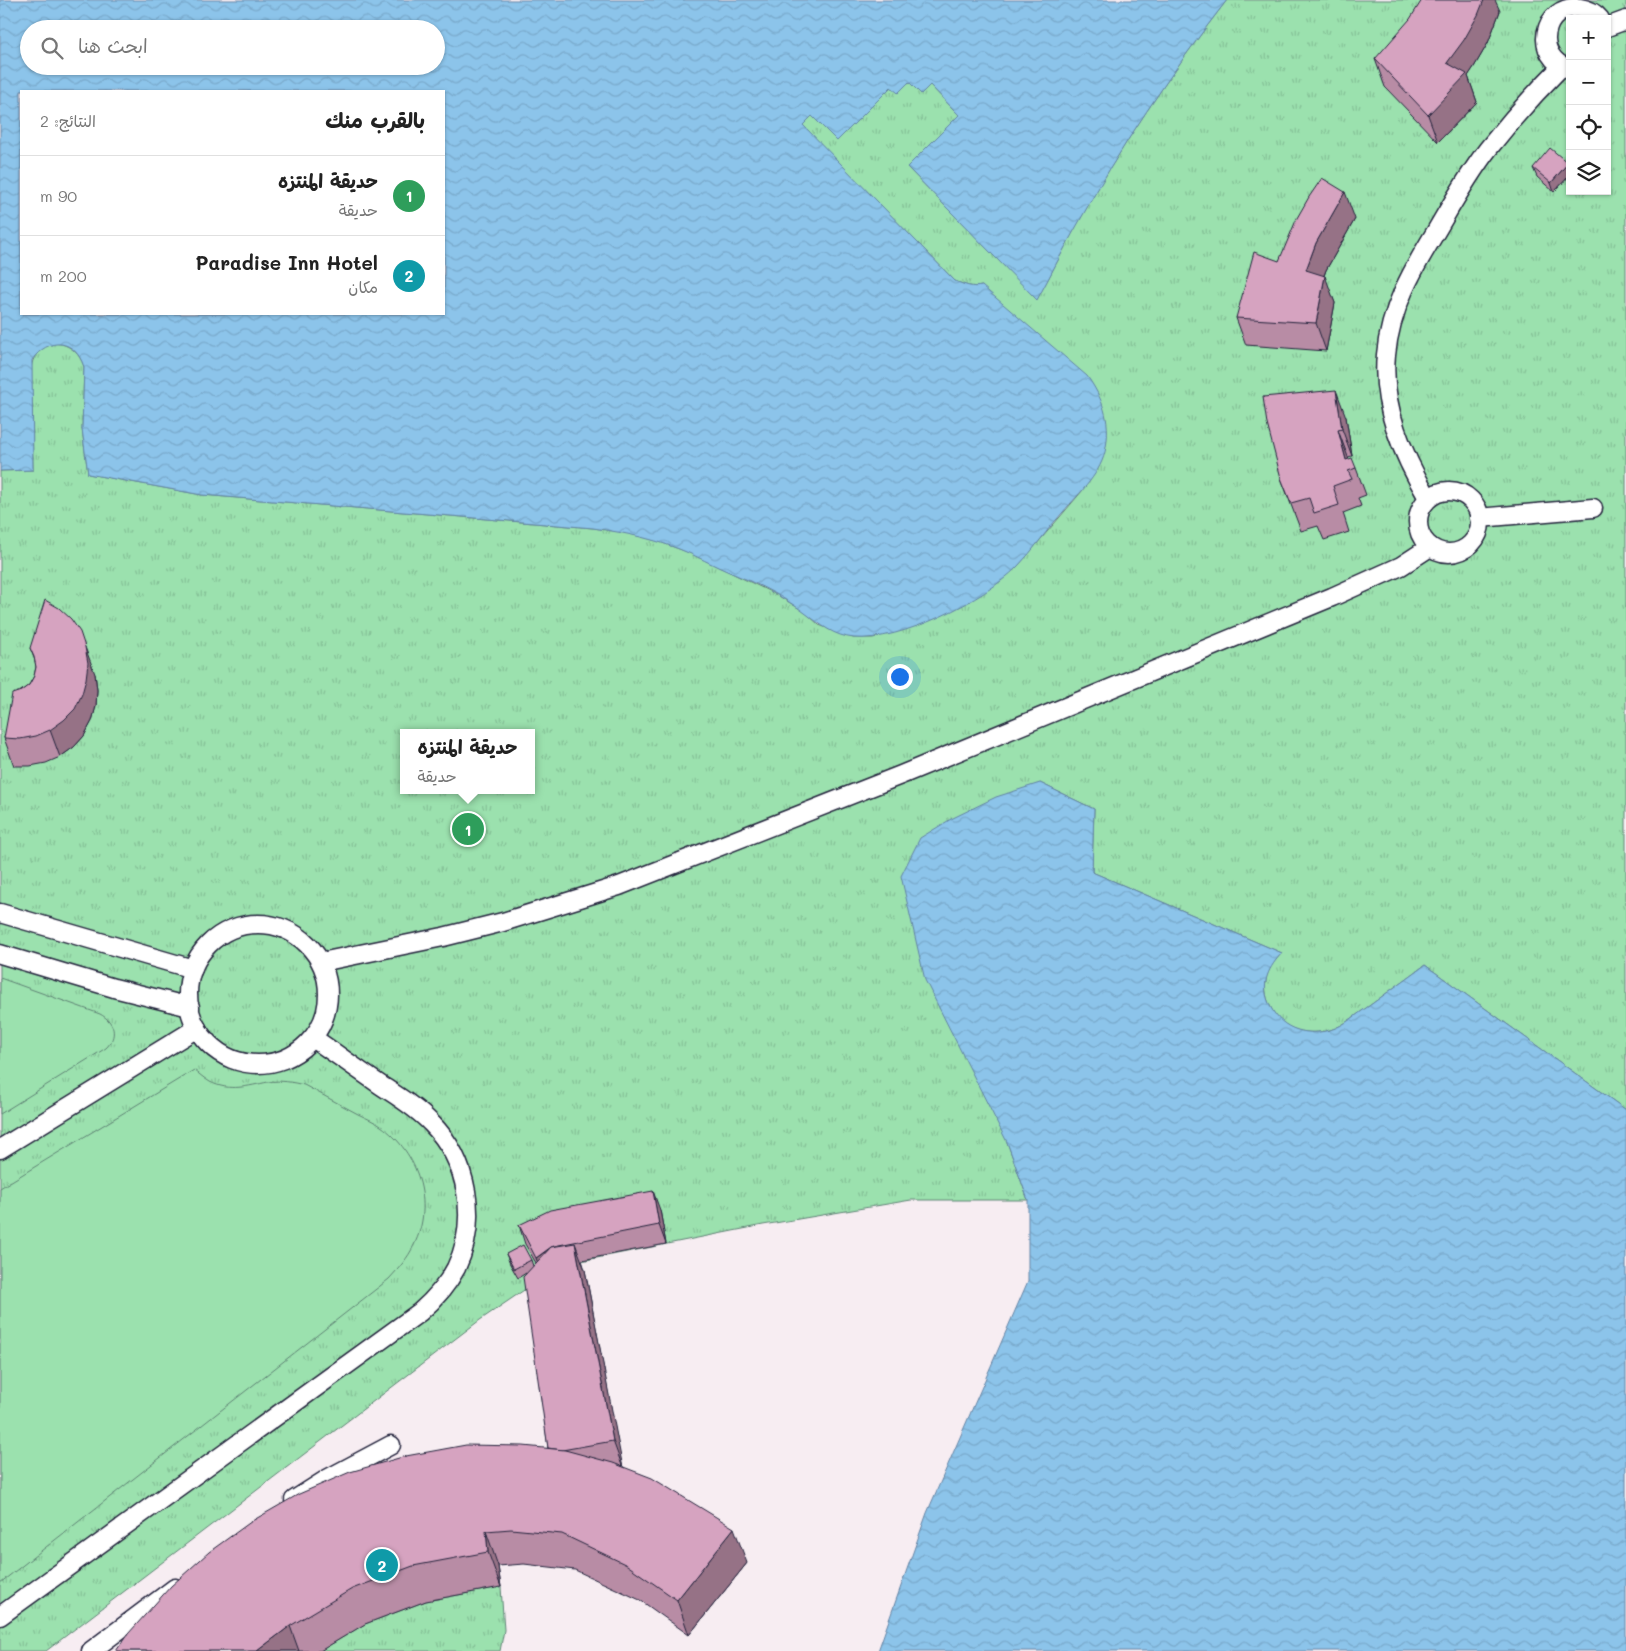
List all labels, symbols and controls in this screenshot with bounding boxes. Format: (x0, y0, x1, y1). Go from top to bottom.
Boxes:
map controls (1566, 15, 1611, 195)
button: + (1566, 15, 1611, 60)
search box (20, 20, 445, 75)
text: ابحث هنا (78, 33, 148, 58)
icon: search (38, 34, 66, 62)
button: − (1566, 60, 1611, 105)
button: locate (1566, 105, 1611, 150)
text: بالقرب منك (325, 106, 425, 133)
text: النتائج: 2 (40, 110, 96, 131)
button: layers (1566, 150, 1611, 195)
text: حديقة المنتزه (278, 168, 378, 193)
text: 90 m (40, 185, 77, 206)
text: 1 (405, 185, 413, 206)
text: حديقة (339, 199, 378, 220)
text: Paradise Inn Hotel (196, 250, 378, 275)
text: 200 m (40, 265, 87, 286)
text: 2 (405, 265, 413, 286)
text: مكان (348, 276, 378, 297)
your location (887, 664, 913, 690)
popup (400, 729, 535, 794)
text: حديقة المنتزه (417, 734, 518, 759)
text: حديقة (417, 765, 457, 786)
pin: 1 (452, 810, 484, 848)
pin: 2 (366, 1546, 398, 1584)

